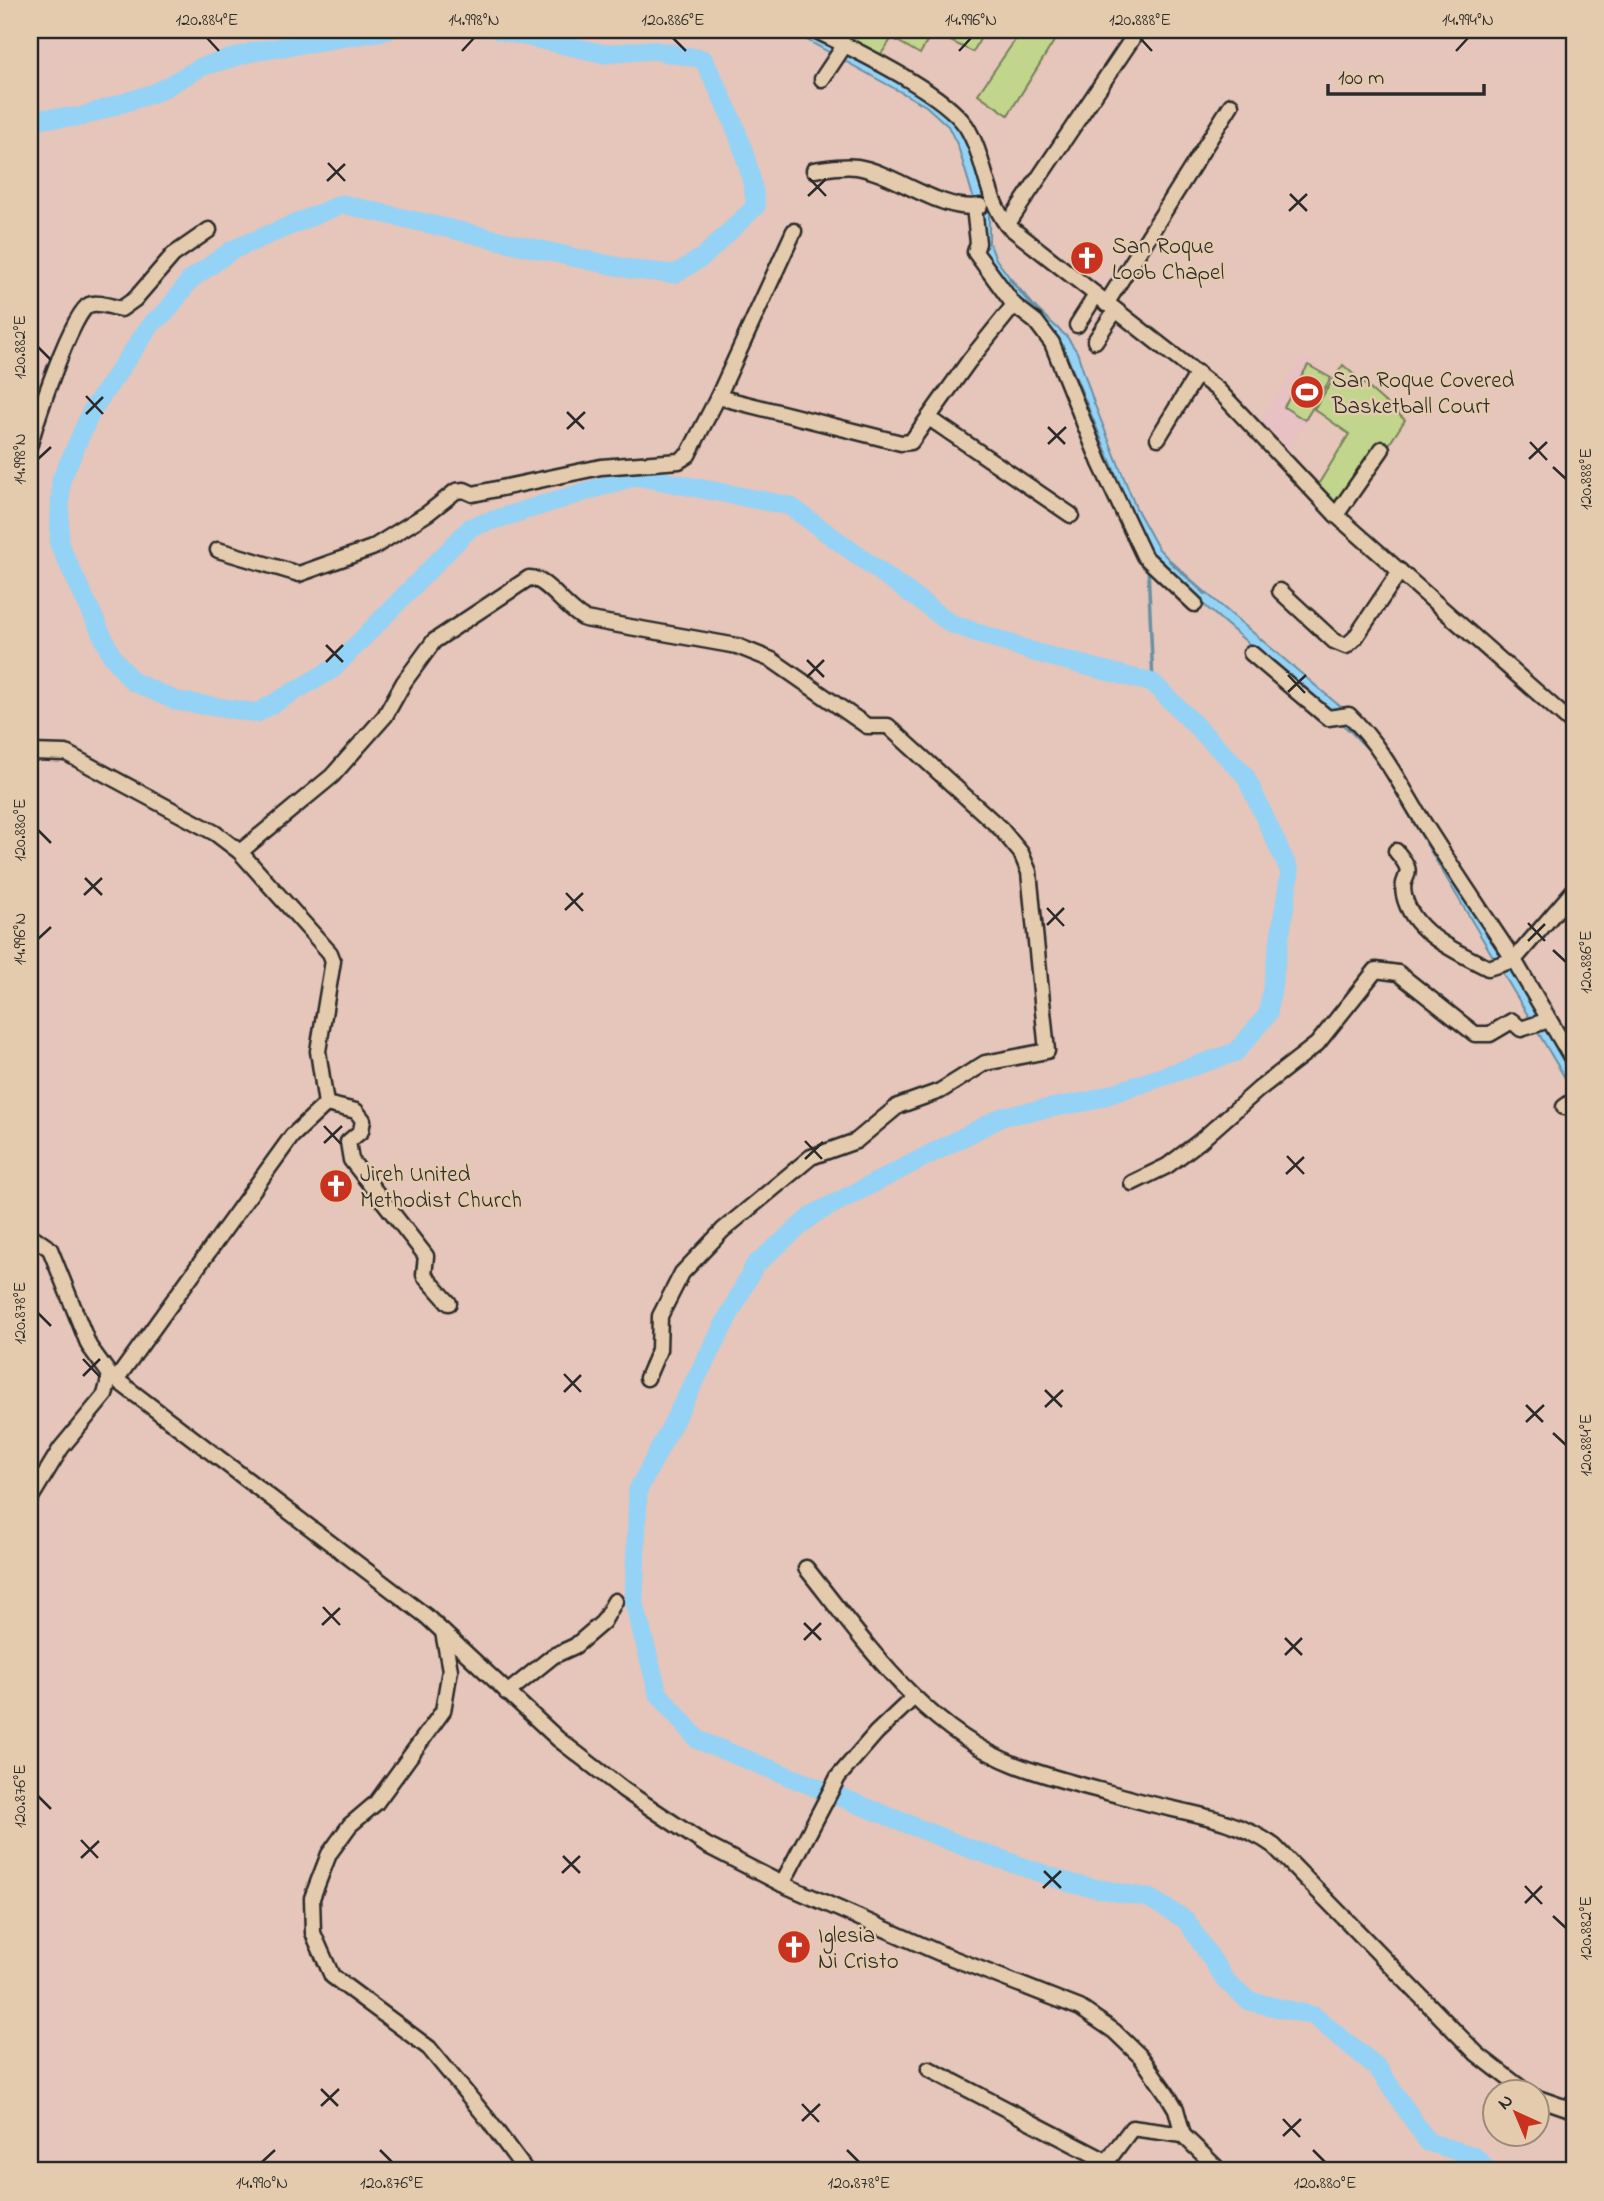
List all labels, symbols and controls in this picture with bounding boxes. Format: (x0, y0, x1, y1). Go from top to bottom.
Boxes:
text: 120.884°E (176, 8, 238, 34)
text: 14.998°N (448, 8, 500, 34)
text: 120.886°E (641, 8, 705, 34)
text: 14.996°N (945, 8, 997, 34)
text: 120.888°E (1109, 8, 1171, 34)
text: 14.994°N (1442, 8, 1494, 34)
scale bar (1328, 52, 1483, 96)
text: 100 m (1338, 64, 1384, 94)
place label: San Roque Loob Chapel (1112, 231, 1224, 290)
church icon: San Roque Loob Chapel (1068, 239, 1106, 277)
text: 120.882°E (8, 315, 34, 379)
place label: San Roque Covered Basketball Court (1331, 365, 1515, 424)
sports icon: San Roque Covered Basketball Court (1288, 373, 1326, 411)
text: 14.998°N (8, 433, 34, 485)
text: 120.888°E (1574, 448, 1600, 510)
text: 120.880°E (8, 798, 34, 862)
text: 14.996°N (8, 913, 34, 965)
text: 120.886°E (1574, 930, 1600, 994)
place label: Jireh United Methodist Church (360, 1159, 522, 1218)
church icon: Jireh United Methodist Church (317, 1167, 355, 1205)
text: 120.878°E (8, 1282, 34, 1344)
text: 120.884°E (1574, 1414, 1600, 1476)
text: 120.876°E (8, 1764, 34, 1828)
text: 120.882°E (1574, 1896, 1600, 1960)
place label: Iglesia Ni Cristo (818, 1920, 899, 1979)
church icon: Iglesia Ni Cristo (775, 1928, 813, 1966)
north arrow (1482, 2078, 1552, 2148)
text: N (1492, 2088, 1520, 2117)
text: 14.990°N (236, 2171, 288, 2197)
text: 120.876°E (360, 2171, 424, 2197)
text: 120.878°E (828, 2171, 890, 2197)
text: 120.880°E (1293, 2171, 1357, 2197)

